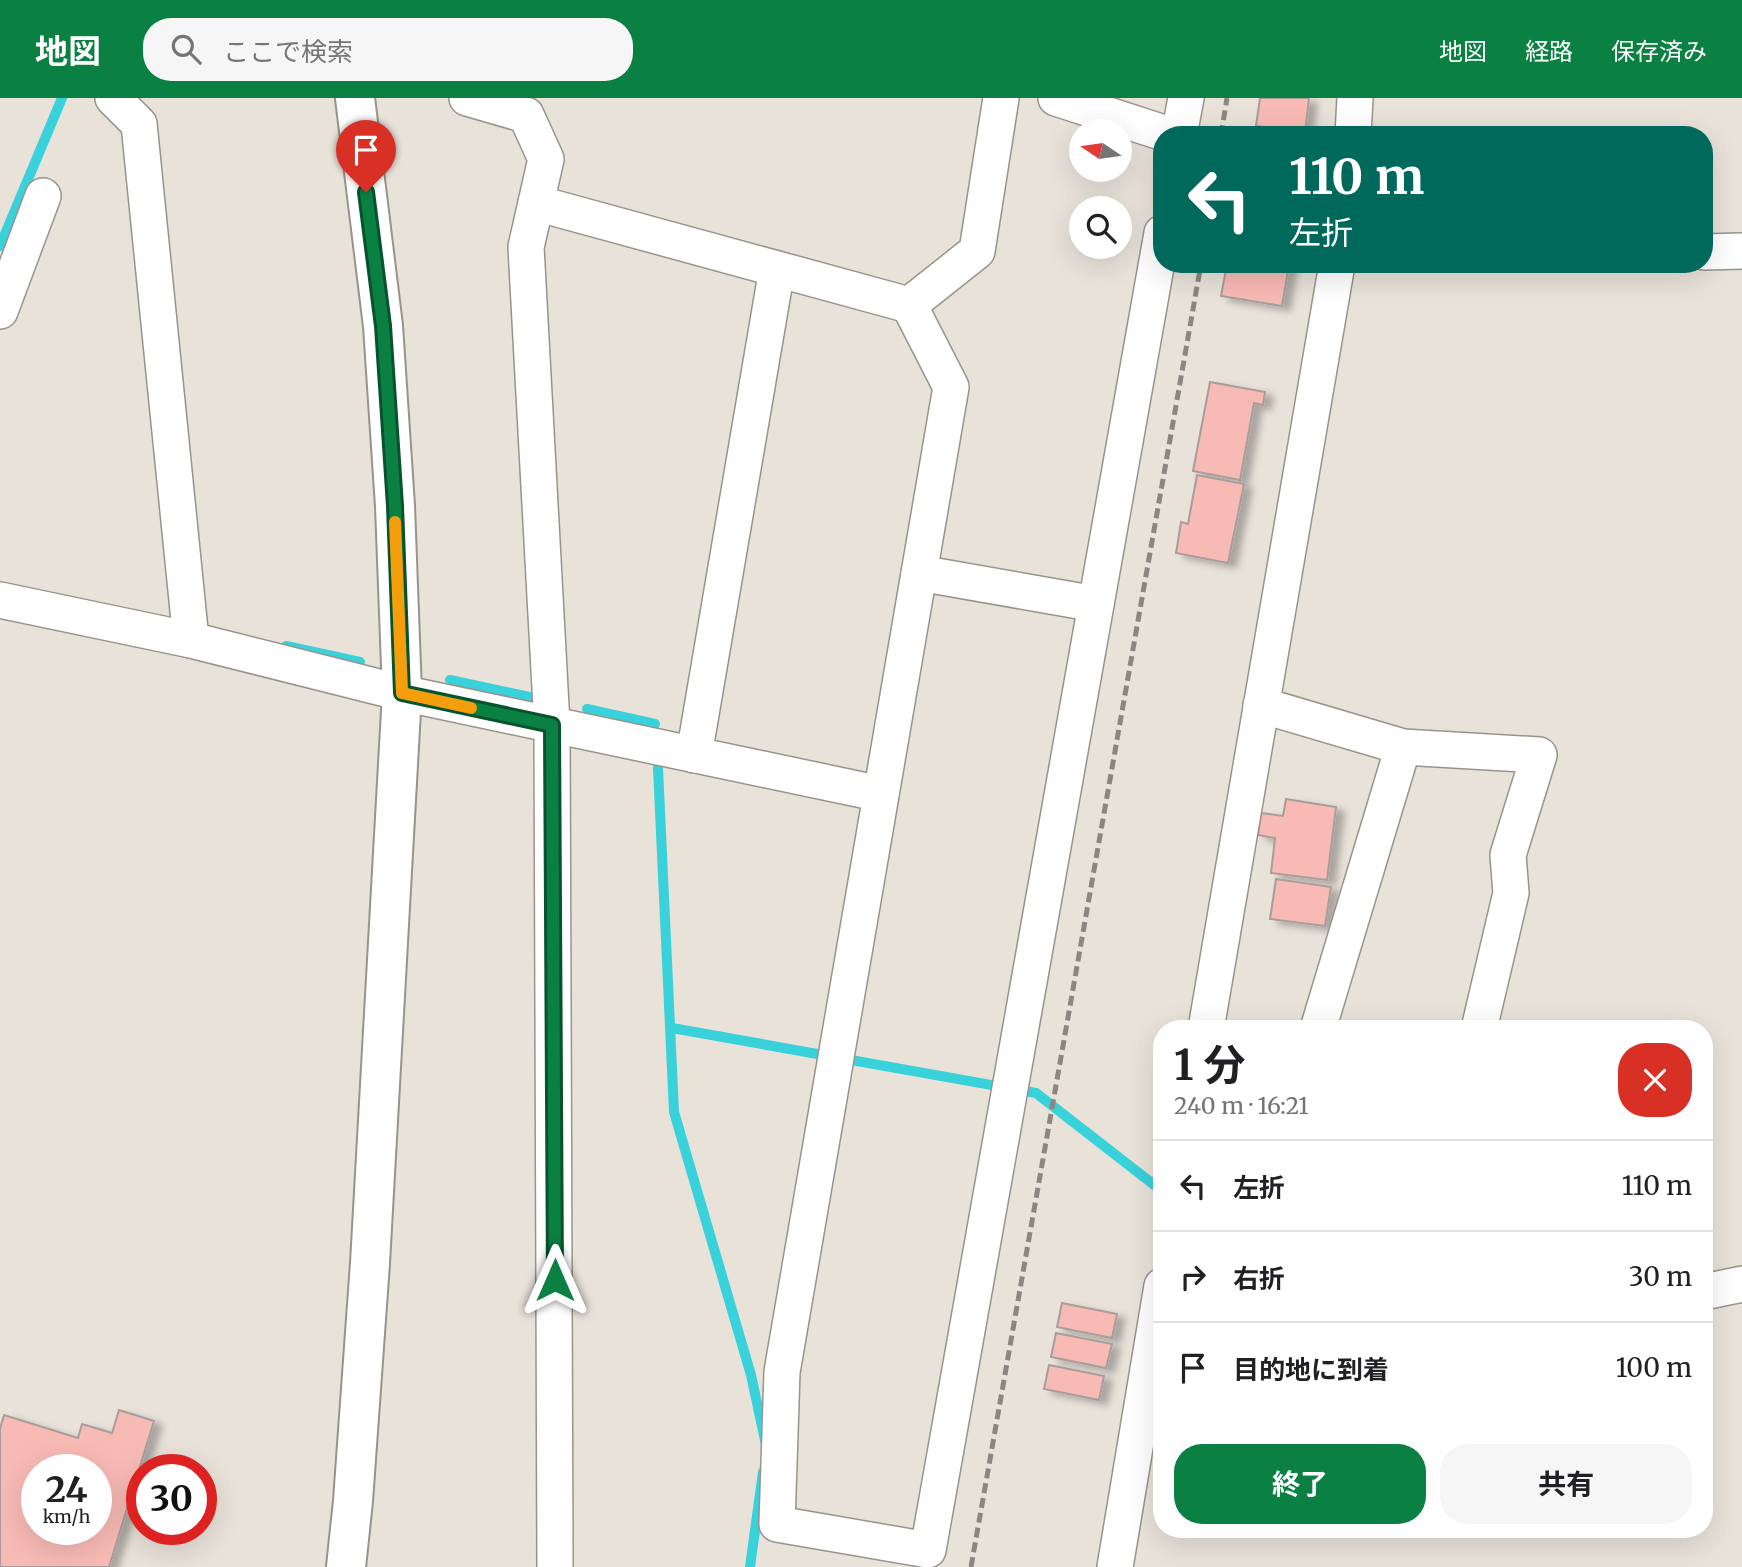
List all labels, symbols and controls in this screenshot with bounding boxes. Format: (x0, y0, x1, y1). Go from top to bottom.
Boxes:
search box (143, 18, 633, 81)
icon: search (167, 30, 205, 68)
text: 地図 (35, 31, 101, 72)
text: ここで検索 (223, 35, 353, 68)
text: 地図 (1439, 36, 1487, 67)
text: 経路 (1525, 36, 1573, 67)
text: 保存済み (1611, 36, 1707, 67)
north arrow (1069, 119, 1132, 182)
map controls (1069, 119, 1132, 259)
pin (336, 120, 396, 192)
icon: arrive (347, 131, 385, 169)
text: 110 m (1289, 146, 1424, 207)
icon: left (1174, 154, 1265, 245)
button: search (1069, 196, 1132, 259)
text: 左折 (1289, 213, 1353, 253)
text: 1 分 (1174, 1039, 1245, 1091)
button: close (1618, 1043, 1692, 1117)
text: 240 m · 16:21 (1174, 1091, 1309, 1120)
icon: left (1174, 1167, 1212, 1205)
text: 110 m (1622, 1169, 1692, 1202)
text: 左折 (1233, 1171, 1285, 1204)
position arrow (518, 1243, 592, 1317)
icon: right (1174, 1258, 1212, 1296)
text: 30 m (1629, 1260, 1692, 1293)
text: 右折 (1233, 1262, 1285, 1295)
icon: arrive (1174, 1349, 1212, 1387)
text: 100 m (1616, 1351, 1692, 1384)
text: 目的地に到着 (1233, 1353, 1389, 1386)
button: 終了 (1174, 1444, 1426, 1524)
button: 共有 (1440, 1444, 1692, 1524)
speed limit sign: 30 (126, 1454, 217, 1545)
text: 24 (45, 1468, 88, 1512)
text: km/h (43, 1505, 90, 1528)

